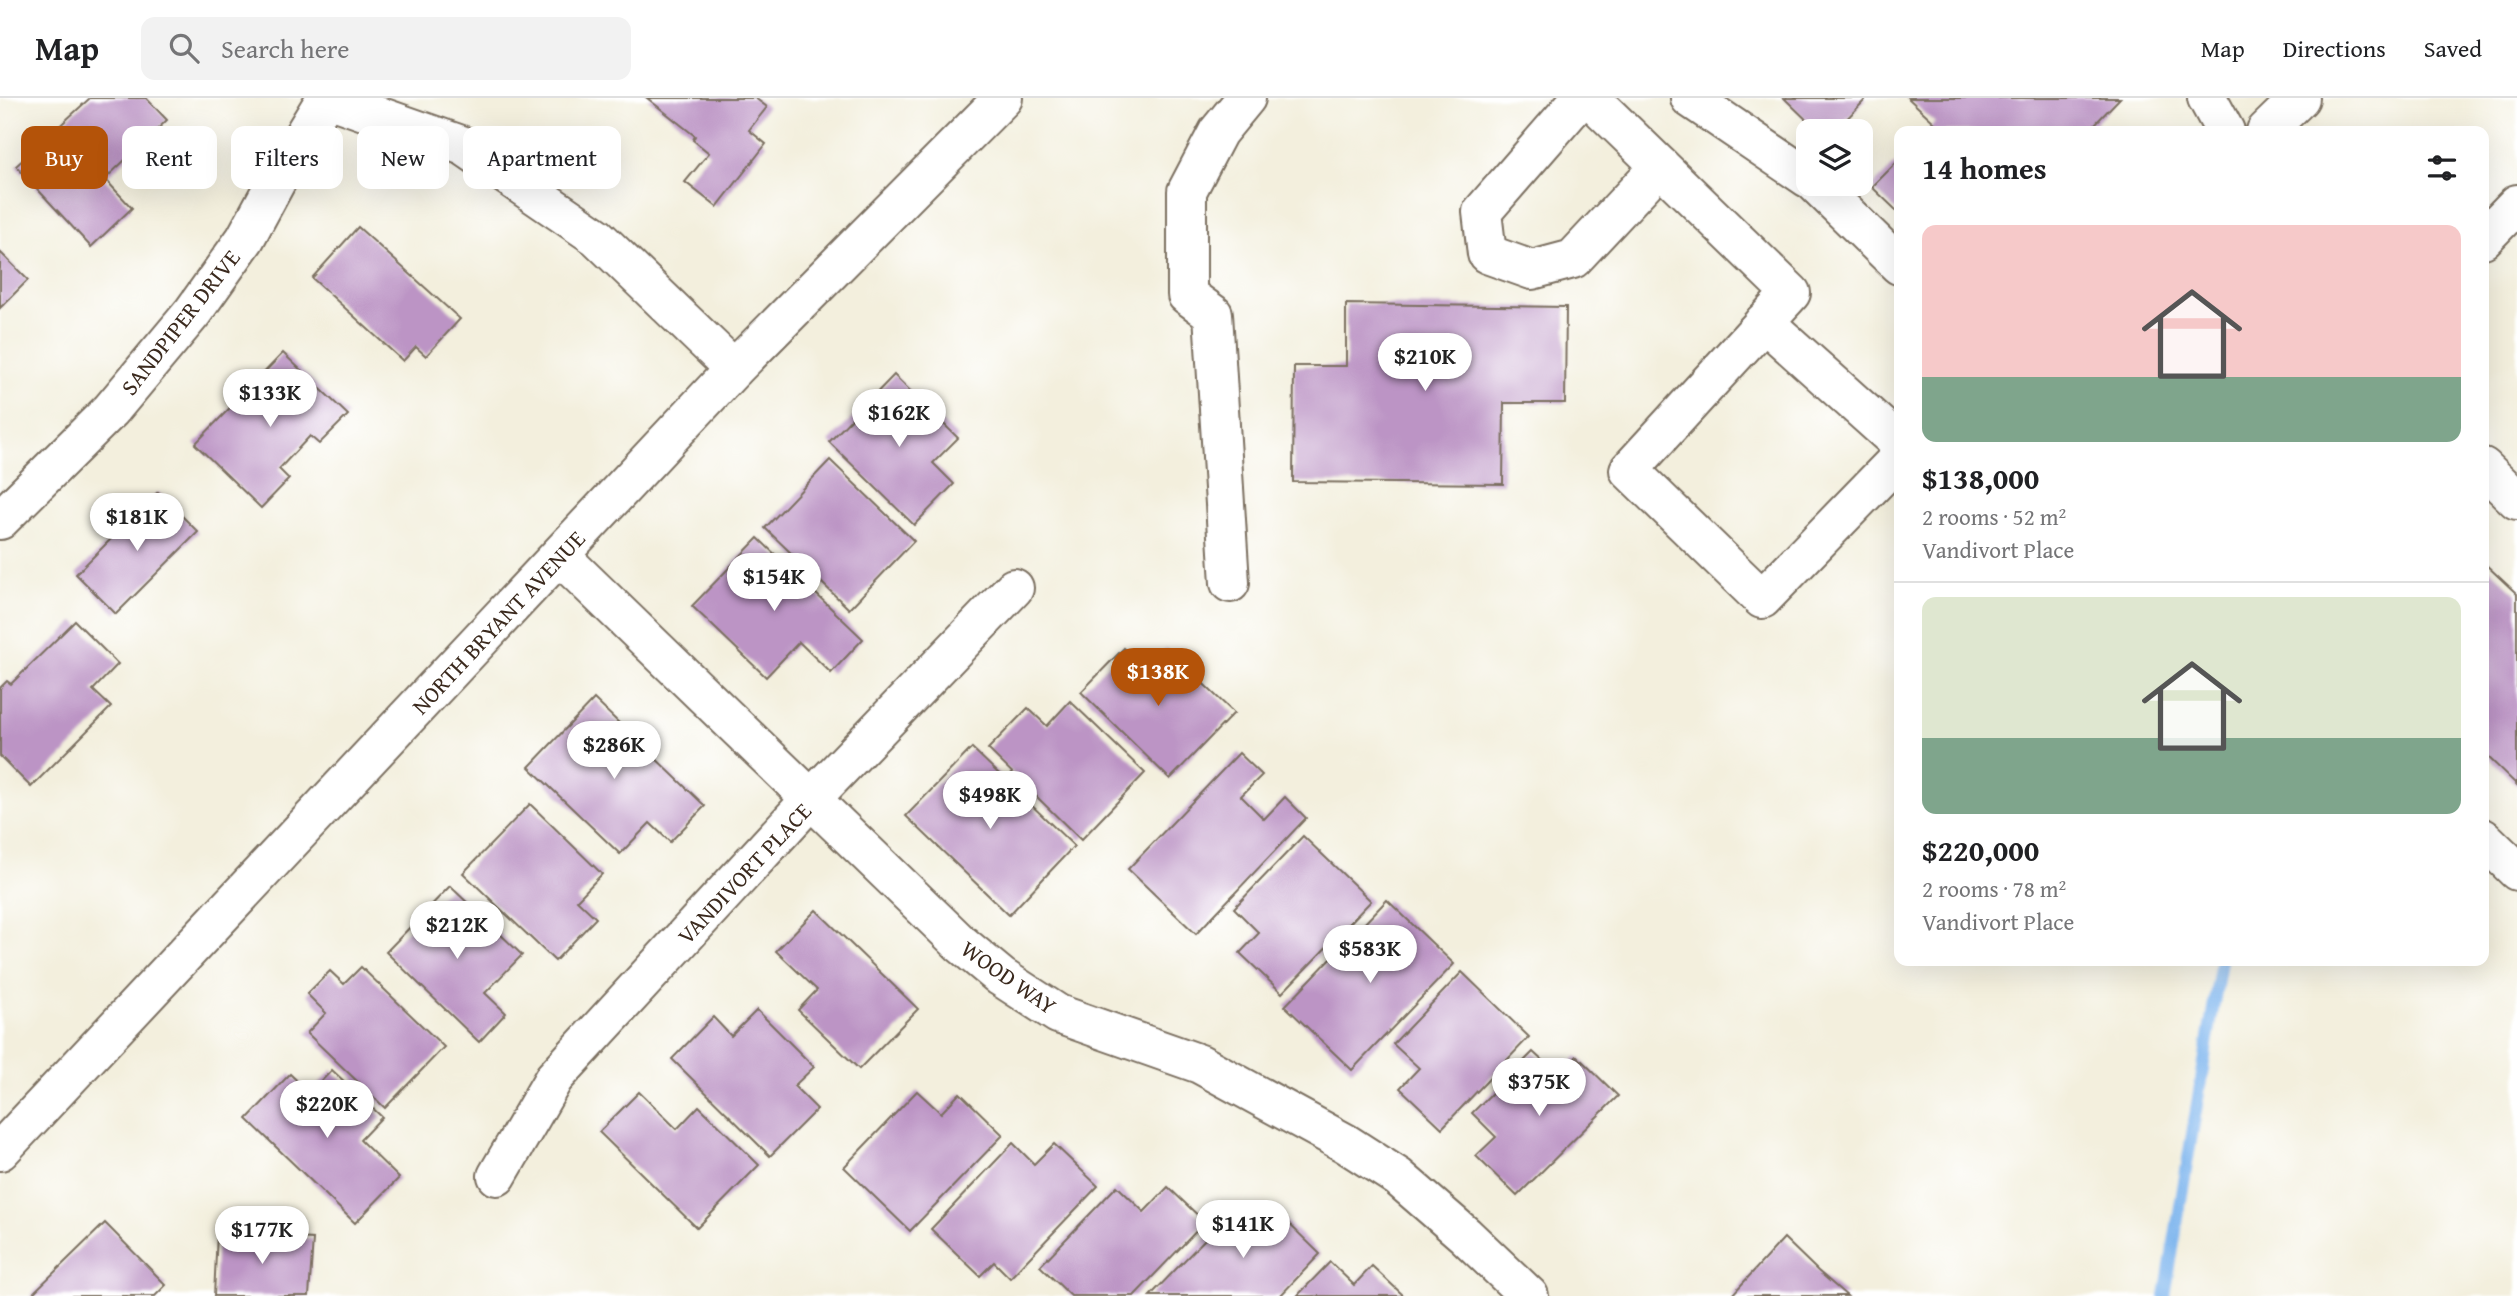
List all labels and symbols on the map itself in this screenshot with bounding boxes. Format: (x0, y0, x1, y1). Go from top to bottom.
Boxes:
street label: SANDPIPER DRIVE (113, 242, 247, 402)
pin: $210K (1376, 334, 1474, 393)
pin: $133K (221, 370, 319, 429)
pin: $162K (850, 390, 948, 449)
pin: $181K (88, 494, 186, 553)
street label: NORTH BRYANT AVENUE (404, 523, 592, 721)
pin: $154K (725, 554, 823, 613)
pin: $138K (1109, 648, 1207, 708)
pin: $286K (565, 722, 663, 781)
pin: $498K (941, 772, 1039, 831)
street label: VANDIVORT PLACE (670, 795, 818, 951)
pin: $212K (408, 902, 506, 961)
pin: $583K (1321, 926, 1419, 985)
street label: WOOD WAY (955, 932, 1063, 1022)
pin: $375K (1490, 1058, 1588, 1118)
pin: $220K (278, 1080, 376, 1140)
pin: $141K (1194, 1200, 1292, 1260)
pin: $177K (213, 1206, 311, 1266)

